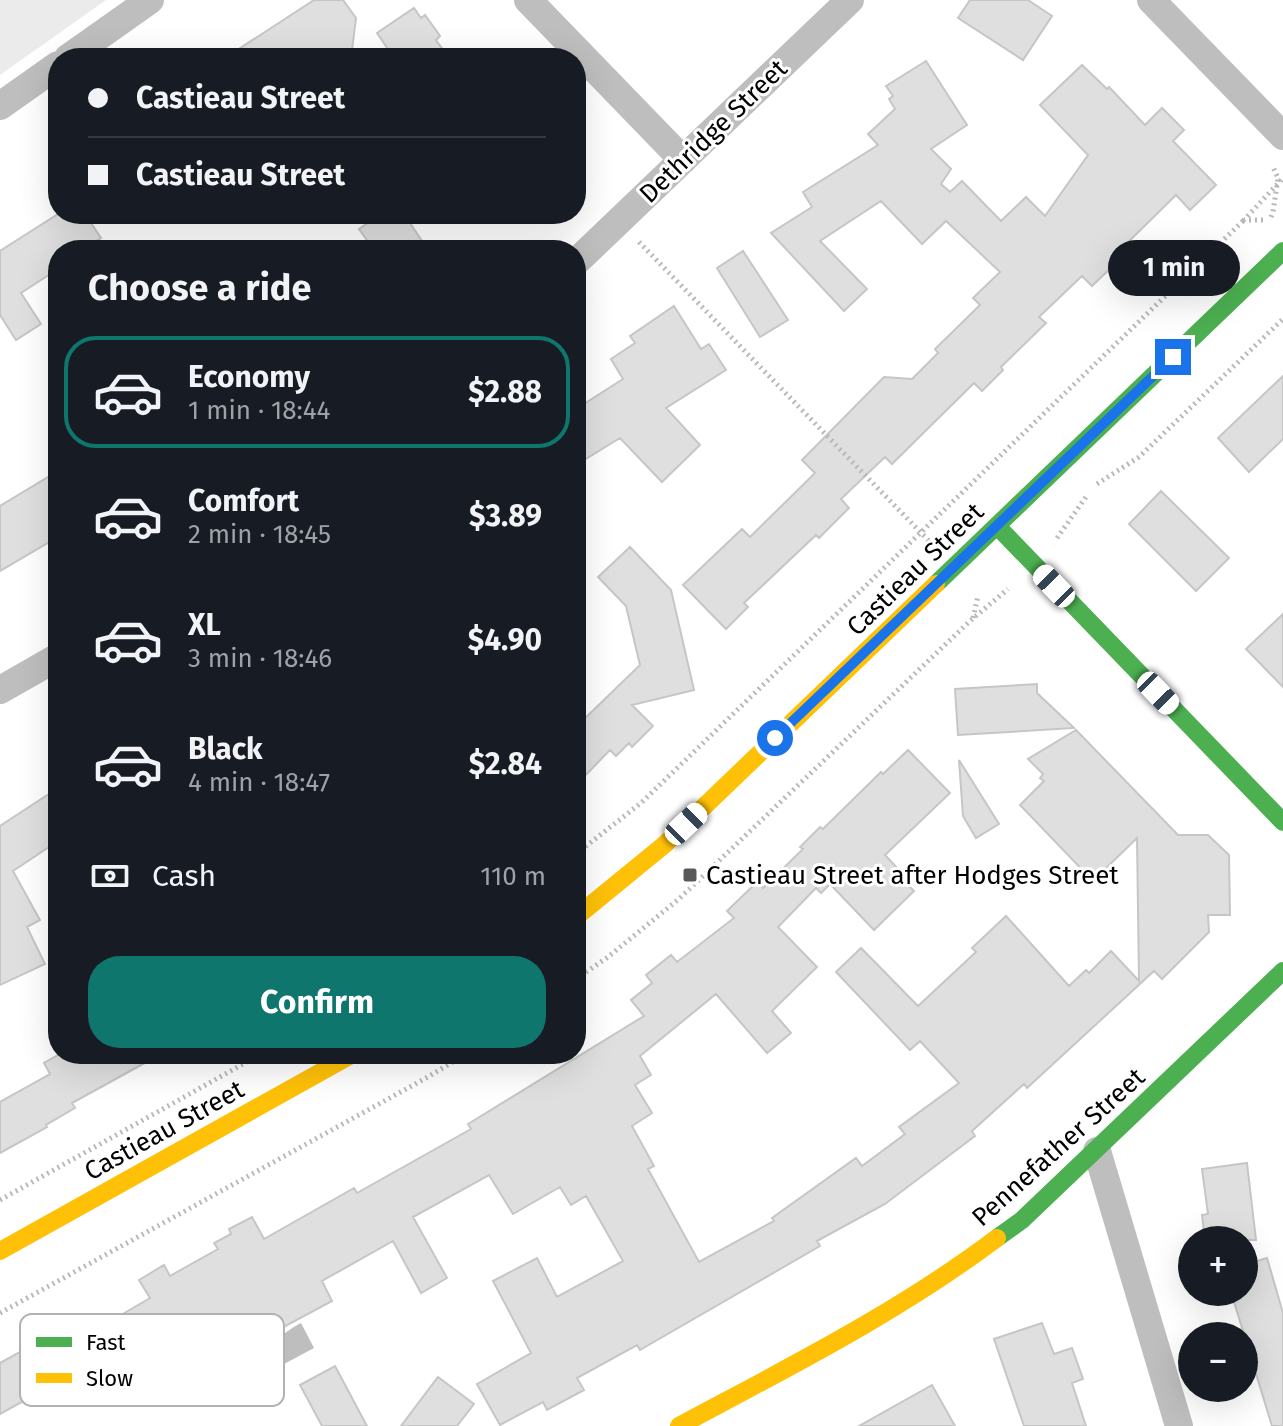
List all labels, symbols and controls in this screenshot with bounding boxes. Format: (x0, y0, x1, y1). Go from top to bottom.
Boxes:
street label: Dethridge Street (633, 53, 794, 210)
text: Castieau Street (136, 80, 345, 116)
text: Castieau Street (136, 157, 345, 193)
callout: 1 min (1107, 241, 1239, 297)
text: 1 min (1143, 252, 1205, 283)
text: Choose a ride (88, 266, 311, 310)
route end (1155, 339, 1191, 375)
icon: car (92, 356, 164, 428)
text: Economy (188, 359, 310, 395)
text: $2.88 (468, 374, 542, 410)
text: 1 min · 18:44 (188, 395, 330, 426)
icon: car (92, 480, 164, 552)
text: Comfort (188, 483, 299, 519)
street label: Castieau Street (841, 496, 990, 642)
text: $3.89 (469, 498, 542, 534)
text: 2 min · 18:45 (188, 519, 331, 550)
car (1029, 560, 1079, 612)
icon: car (92, 604, 164, 676)
text: XL (188, 607, 221, 643)
text: $4.90 (468, 622, 542, 658)
text: 3 min · 18:46 (188, 643, 332, 674)
car (1133, 667, 1183, 719)
route start (757, 720, 793, 756)
icon: car (92, 728, 164, 800)
text: Black (188, 731, 263, 767)
text: $2.84 (469, 746, 542, 782)
text: 4 min · 18:47 (188, 767, 330, 798)
car (660, 799, 712, 849)
icon: cash (88, 854, 132, 898)
text: Cash (152, 858, 216, 894)
place label: Castieau Street after Hodges Street (706, 860, 1119, 891)
text: 110 m (480, 861, 546, 892)
marker: Castieau Street after Hodges Street (681, 866, 699, 884)
button: Confirm (88, 956, 546, 1048)
street label: Pennefather Street (966, 1061, 1152, 1233)
street label: Castieau Street (79, 1074, 250, 1187)
map controls (1178, 1226, 1258, 1402)
button: + (1178, 1226, 1258, 1306)
legend (20, 1314, 284, 1406)
button: − (1178, 1322, 1258, 1402)
text: Fast (86, 1329, 126, 1356)
text: Slow (86, 1365, 133, 1392)

